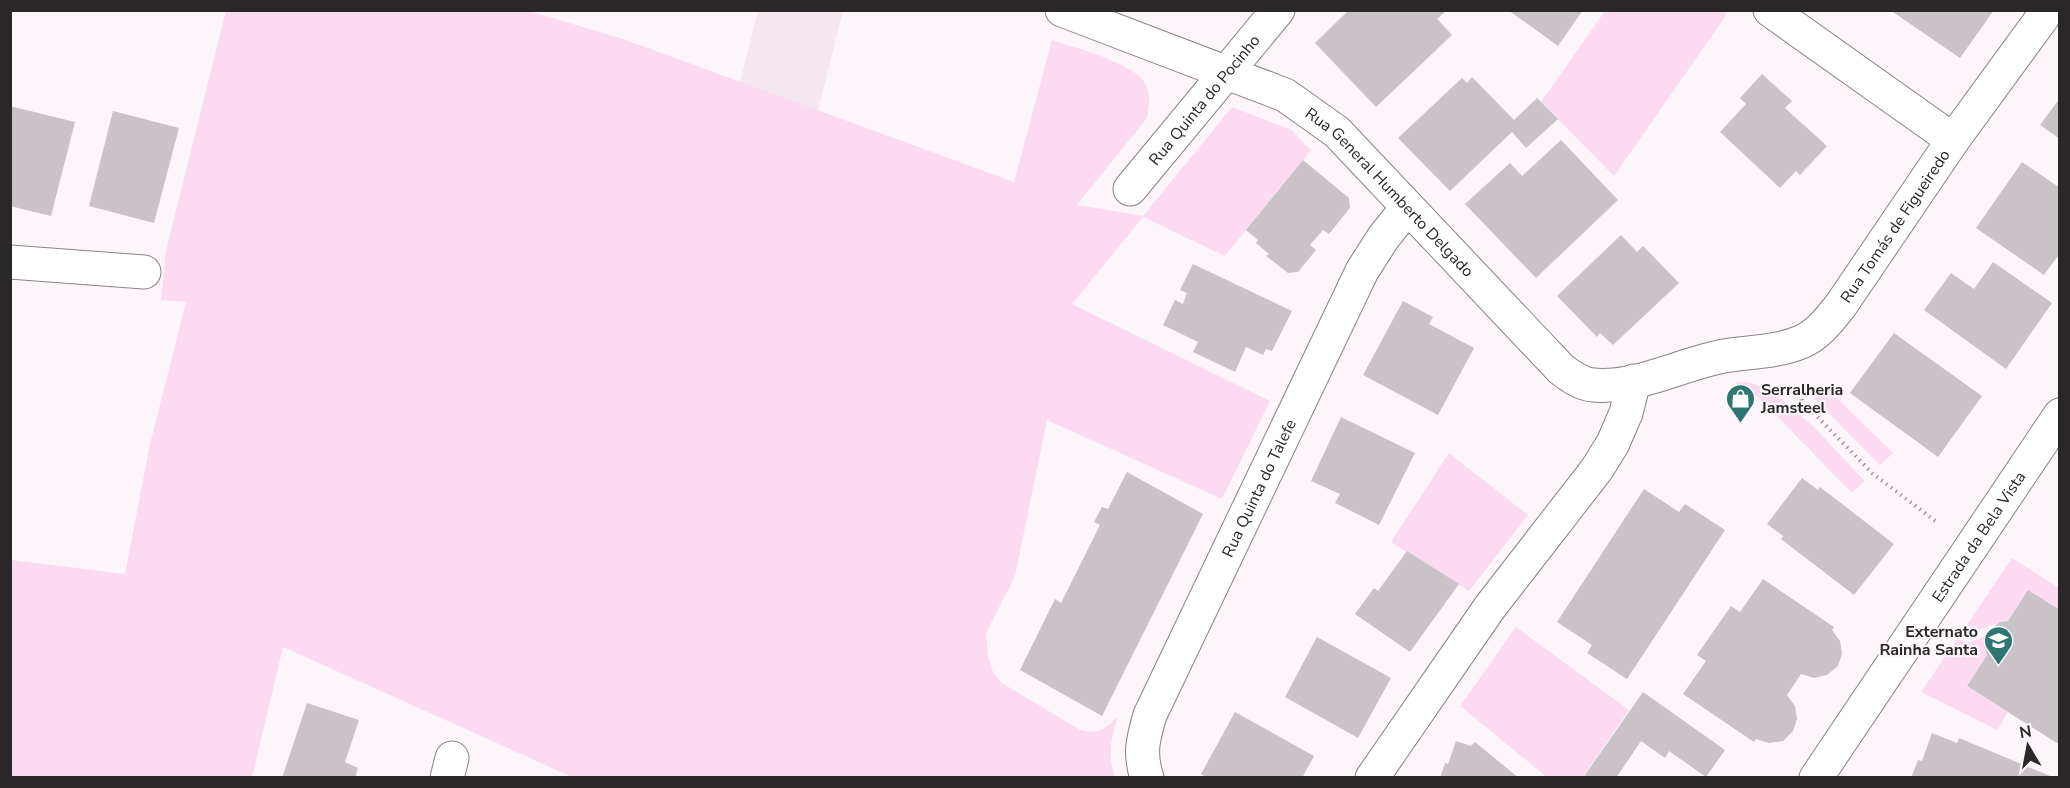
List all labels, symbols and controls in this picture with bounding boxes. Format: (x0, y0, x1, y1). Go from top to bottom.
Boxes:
street label: Rua Quinta do Pocinho (1144, 30, 1265, 170)
street label: Rua General Humberto Delgado (1300, 103, 1479, 282)
street label: Rua Tomás de Figueiredo (1836, 145, 1956, 308)
place label: Serralheria Jamsteel (1760, 379, 1843, 419)
shop icon: Serralheria Jamsteel (1724, 382, 1756, 424)
street label: Rua Quinta do Talefe (1217, 416, 1302, 561)
street label: Estrada da Bela Vista (1927, 467, 2031, 607)
place label: Externato Rainha Santa (1879, 621, 1978, 661)
school or university icon: Externato Rainha Santa (1983, 624, 2015, 666)
north arrow (1998, 716, 2058, 776)
text: N (2018, 720, 2033, 744)

